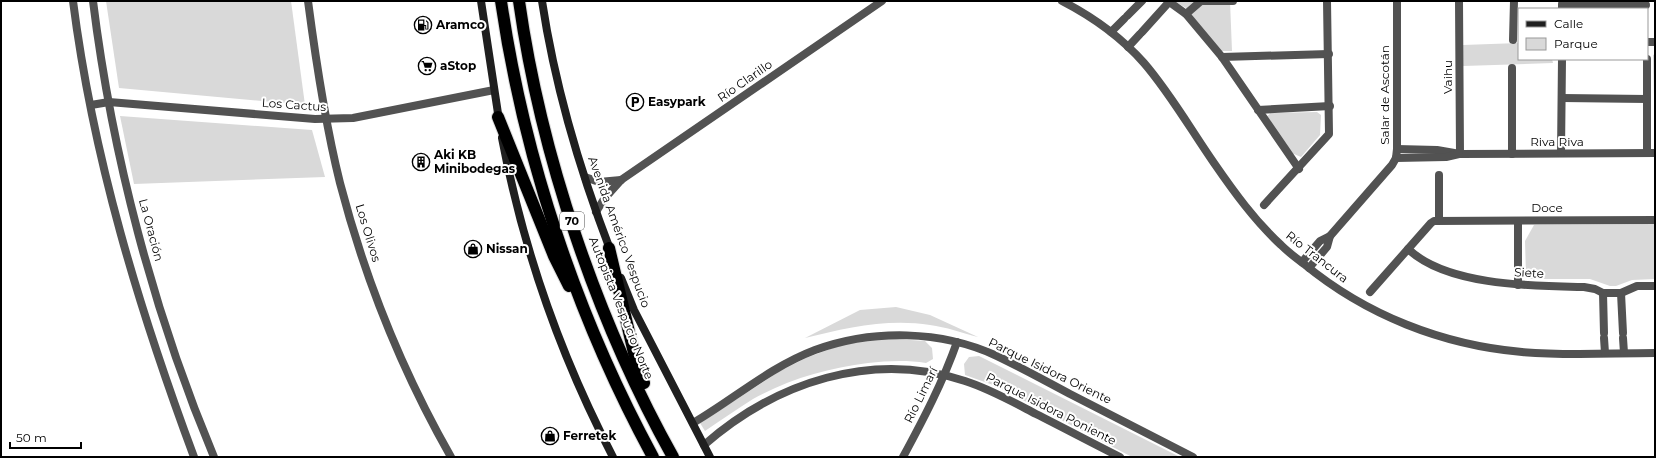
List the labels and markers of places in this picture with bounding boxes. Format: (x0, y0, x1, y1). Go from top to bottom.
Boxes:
fuel station icon: Aramco (413, 15, 433, 35)
place label: Aramco (435, 17, 485, 32)
supermarket icon: aStop (417, 56, 437, 76)
place label: aStop (440, 58, 476, 73)
parking icon: Easypark (625, 92, 645, 112)
place label: Easypark (648, 94, 706, 109)
place label: Aki KB Minibodegas (433, 147, 516, 176)
building icon: Aki KB Minibodegas (411, 152, 431, 172)
shop icon: Nissan (463, 239, 483, 259)
place label: Nissan (486, 241, 528, 256)
shop icon: Ferretek (540, 426, 560, 446)
place label: Ferretek (563, 428, 616, 443)

